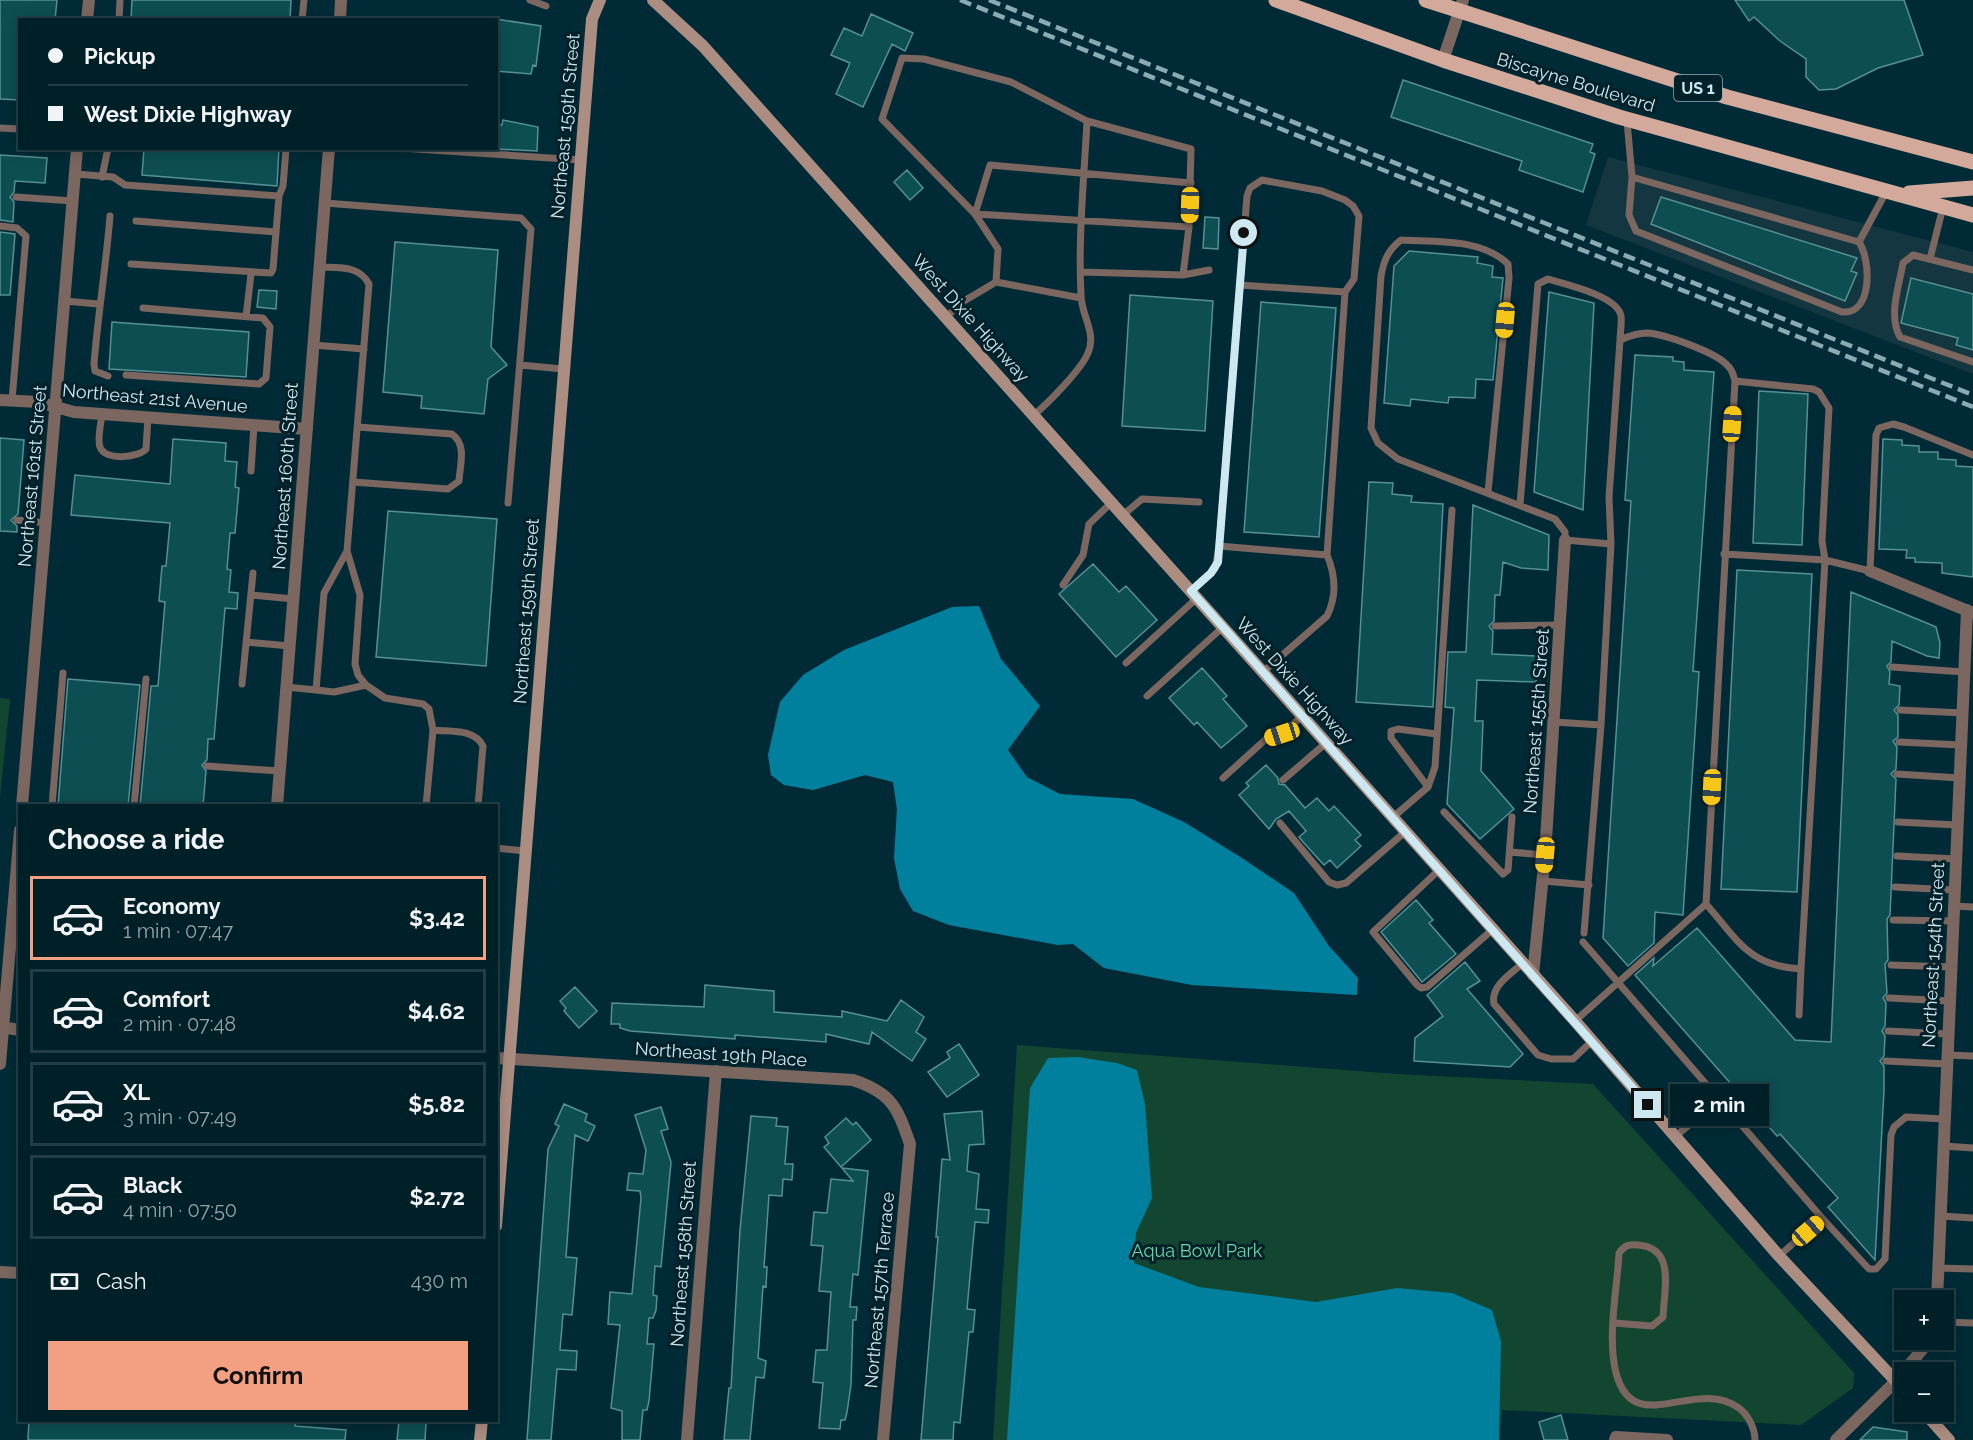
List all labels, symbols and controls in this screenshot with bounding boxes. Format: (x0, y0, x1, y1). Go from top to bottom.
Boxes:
street label: Northeast 159th Street (546, 32, 584, 220)
text: Pickup (84, 43, 156, 69)
street label: Biscayne Boulevard (1494, 48, 1658, 116)
road number: US 1 (1674, 75, 1722, 101)
text: West Dixie Highway (84, 101, 292, 127)
car (1180, 187, 1200, 223)
route start (1230, 219, 1257, 246)
street label: West Dixie Highway (908, 250, 1034, 386)
car (1494, 301, 1516, 339)
street label: Northeast 21st Avenue (61, 379, 249, 417)
street label: Northeast 160th Street (268, 382, 302, 570)
street label: Northeast 161st Street (14, 384, 50, 568)
car (1722, 405, 1742, 443)
street label: Northeast 159th Street (509, 517, 543, 705)
street label: West Dixie Highway (1232, 613, 1358, 749)
street label: Northeast 155th Street (1519, 628, 1553, 814)
car (1262, 720, 1302, 748)
car (1702, 769, 1722, 805)
text: Choose a ride (48, 824, 224, 855)
car (1534, 836, 1556, 874)
street label: Northeast 154th Street (1918, 862, 1948, 1048)
icon: car (51, 891, 105, 945)
text: Economy (123, 893, 221, 919)
text: $3.42 (409, 905, 465, 931)
text: 1 min · 07:47 (123, 919, 233, 943)
icon: car (51, 984, 105, 1038)
text: Comfort (123, 986, 210, 1012)
text: $4.62 (408, 998, 465, 1024)
text: 2 min · 07:48 (123, 1012, 236, 1036)
street label: Northeast 19th Place (634, 1038, 808, 1071)
icon: car (51, 1077, 105, 1131)
text: XL (123, 1079, 150, 1105)
callout: 2 min (1669, 1084, 1768, 1126)
text: $5.82 (408, 1091, 465, 1117)
route end (1634, 1091, 1661, 1118)
text: 2 min (1694, 1093, 1745, 1117)
text: 3 min · 07:49 (123, 1105, 236, 1129)
street label: Northeast 158th Street (666, 1160, 700, 1348)
icon: car (51, 1170, 105, 1224)
text: Black (123, 1172, 182, 1198)
text: $2.72 (409, 1184, 465, 1210)
street label: Northeast 157th Terrace (860, 1191, 898, 1389)
text: 4 min · 07:50 (123, 1198, 237, 1222)
car (1789, 1212, 1827, 1250)
park label: Aqua Bowl Park (1132, 1240, 1263, 1261)
icon: cash (48, 1265, 81, 1298)
text: Cash (96, 1268, 147, 1294)
text: 430 m (411, 1269, 468, 1293)
map controls (1894, 1290, 1954, 1422)
button: + (1894, 1290, 1954, 1350)
button: Confirm (48, 1341, 468, 1410)
button: − (1894, 1362, 1954, 1422)

